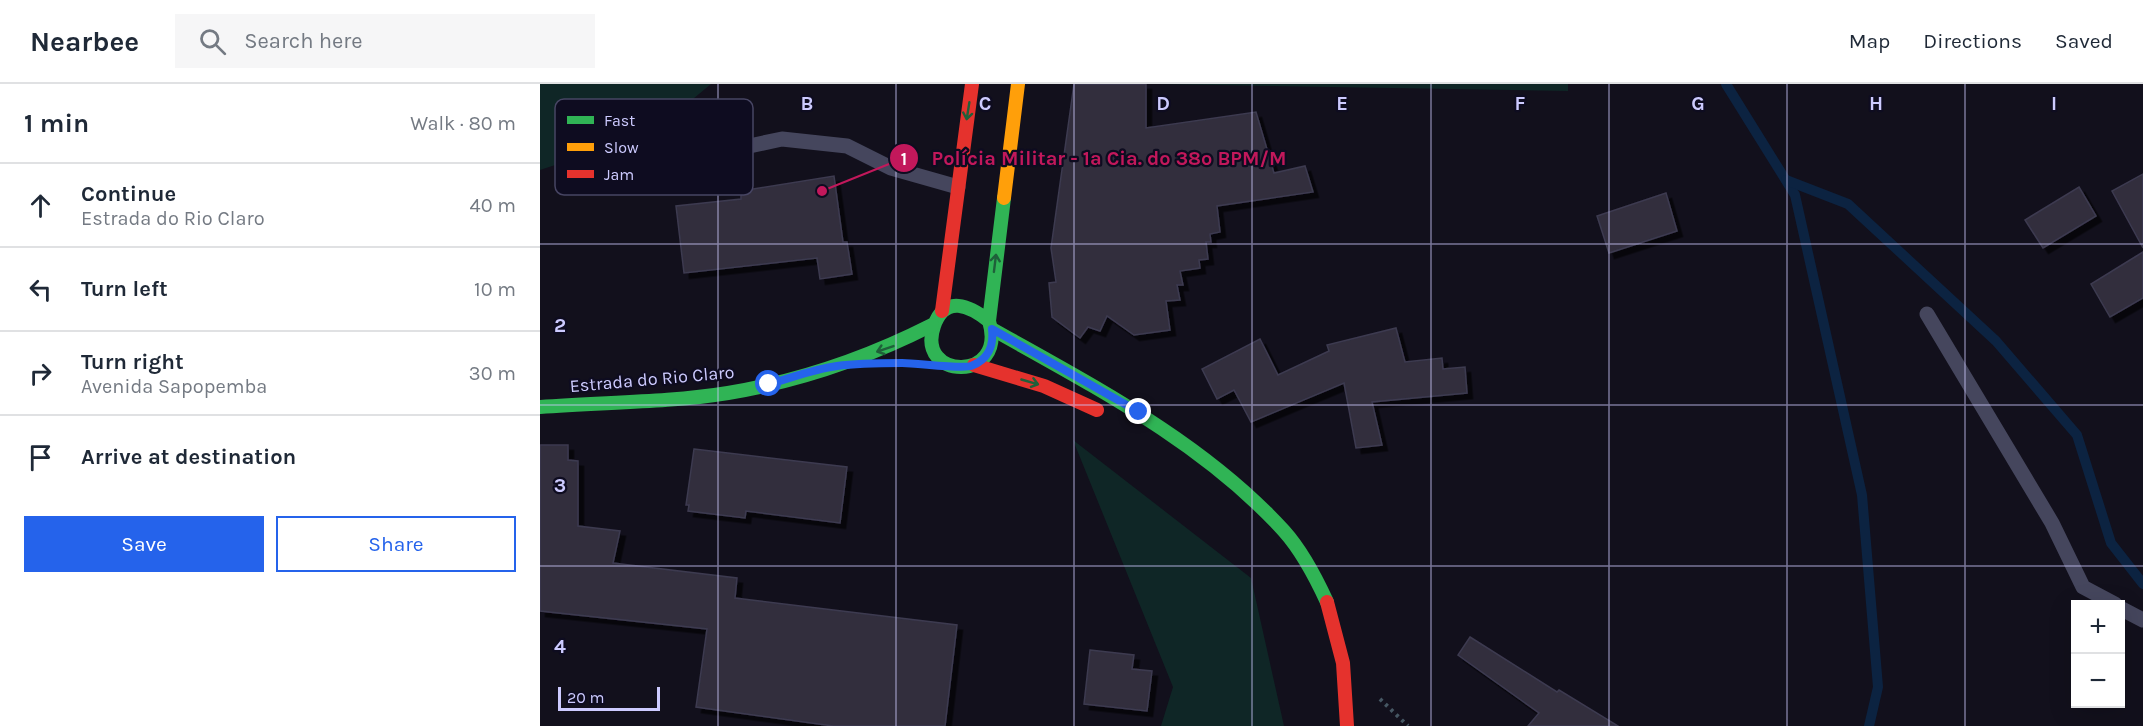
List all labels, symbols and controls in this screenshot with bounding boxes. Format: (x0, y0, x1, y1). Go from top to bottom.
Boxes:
search box (175, 14, 595, 68)
text: Nearbee (30, 25, 139, 58)
icon: search (196, 25, 229, 58)
text: Search here (244, 28, 363, 54)
text: Map (1849, 29, 1890, 53)
text: Directions (1923, 29, 2022, 53)
text: Saved (2055, 29, 2113, 53)
text: B (801, 92, 813, 115)
text: C (979, 92, 991, 115)
text: D (1156, 92, 1170, 115)
text: E (1336, 92, 1348, 115)
text: F (1515, 92, 1526, 115)
text: G (1691, 92, 1705, 115)
text: H (1869, 92, 1883, 115)
text: I (2051, 92, 2057, 115)
legend (555, 99, 753, 195)
one-way arrow (962, 101, 973, 120)
text: 1 min (24, 108, 89, 139)
text: Fast (604, 111, 635, 130)
text: Walk · 80 m (410, 112, 516, 135)
text: Slow (604, 138, 639, 157)
callout: Polícia Militar - 1ª Cia. do 38º BPM/M (889, 139, 1298, 177)
text: Polícia Militar - 1ª Cia. do 38º BPM/M (932, 147, 1286, 170)
text: 1 (901, 148, 907, 170)
text: Jam (604, 165, 634, 184)
text: Continue (81, 181, 176, 207)
icon: ahead (24, 189, 57, 222)
text: 40 m (470, 194, 516, 217)
text: Estrada do Rio Claro (81, 207, 265, 230)
one-way arrow (990, 253, 1001, 273)
icon: left (24, 273, 57, 306)
text: Turn left (81, 276, 168, 302)
text: 10 m (474, 278, 516, 301)
text: 2 (554, 314, 566, 337)
one-way arrow (876, 344, 895, 355)
text: Turn right (81, 349, 184, 375)
icon: right (24, 357, 57, 390)
street label: Estrada do Rio Claro (569, 361, 735, 397)
text: 30 m (469, 362, 516, 385)
route start (755, 370, 781, 396)
text: Avenida Sapopemba (81, 375, 267, 398)
one-way arrow (1020, 377, 1039, 388)
route end (1125, 398, 1151, 424)
icon: arrive (24, 441, 57, 474)
text: Arrive at destination (81, 444, 296, 470)
text: 3 (554, 474, 566, 497)
button: Save (24, 516, 264, 572)
button: Share (276, 516, 516, 572)
map controls (2071, 600, 2125, 708)
button: + (2071, 600, 2125, 654)
text: 4 (554, 635, 566, 658)
button: − (2071, 654, 2125, 708)
scale bar (558, 684, 660, 712)
text: 20 m (567, 688, 605, 707)

